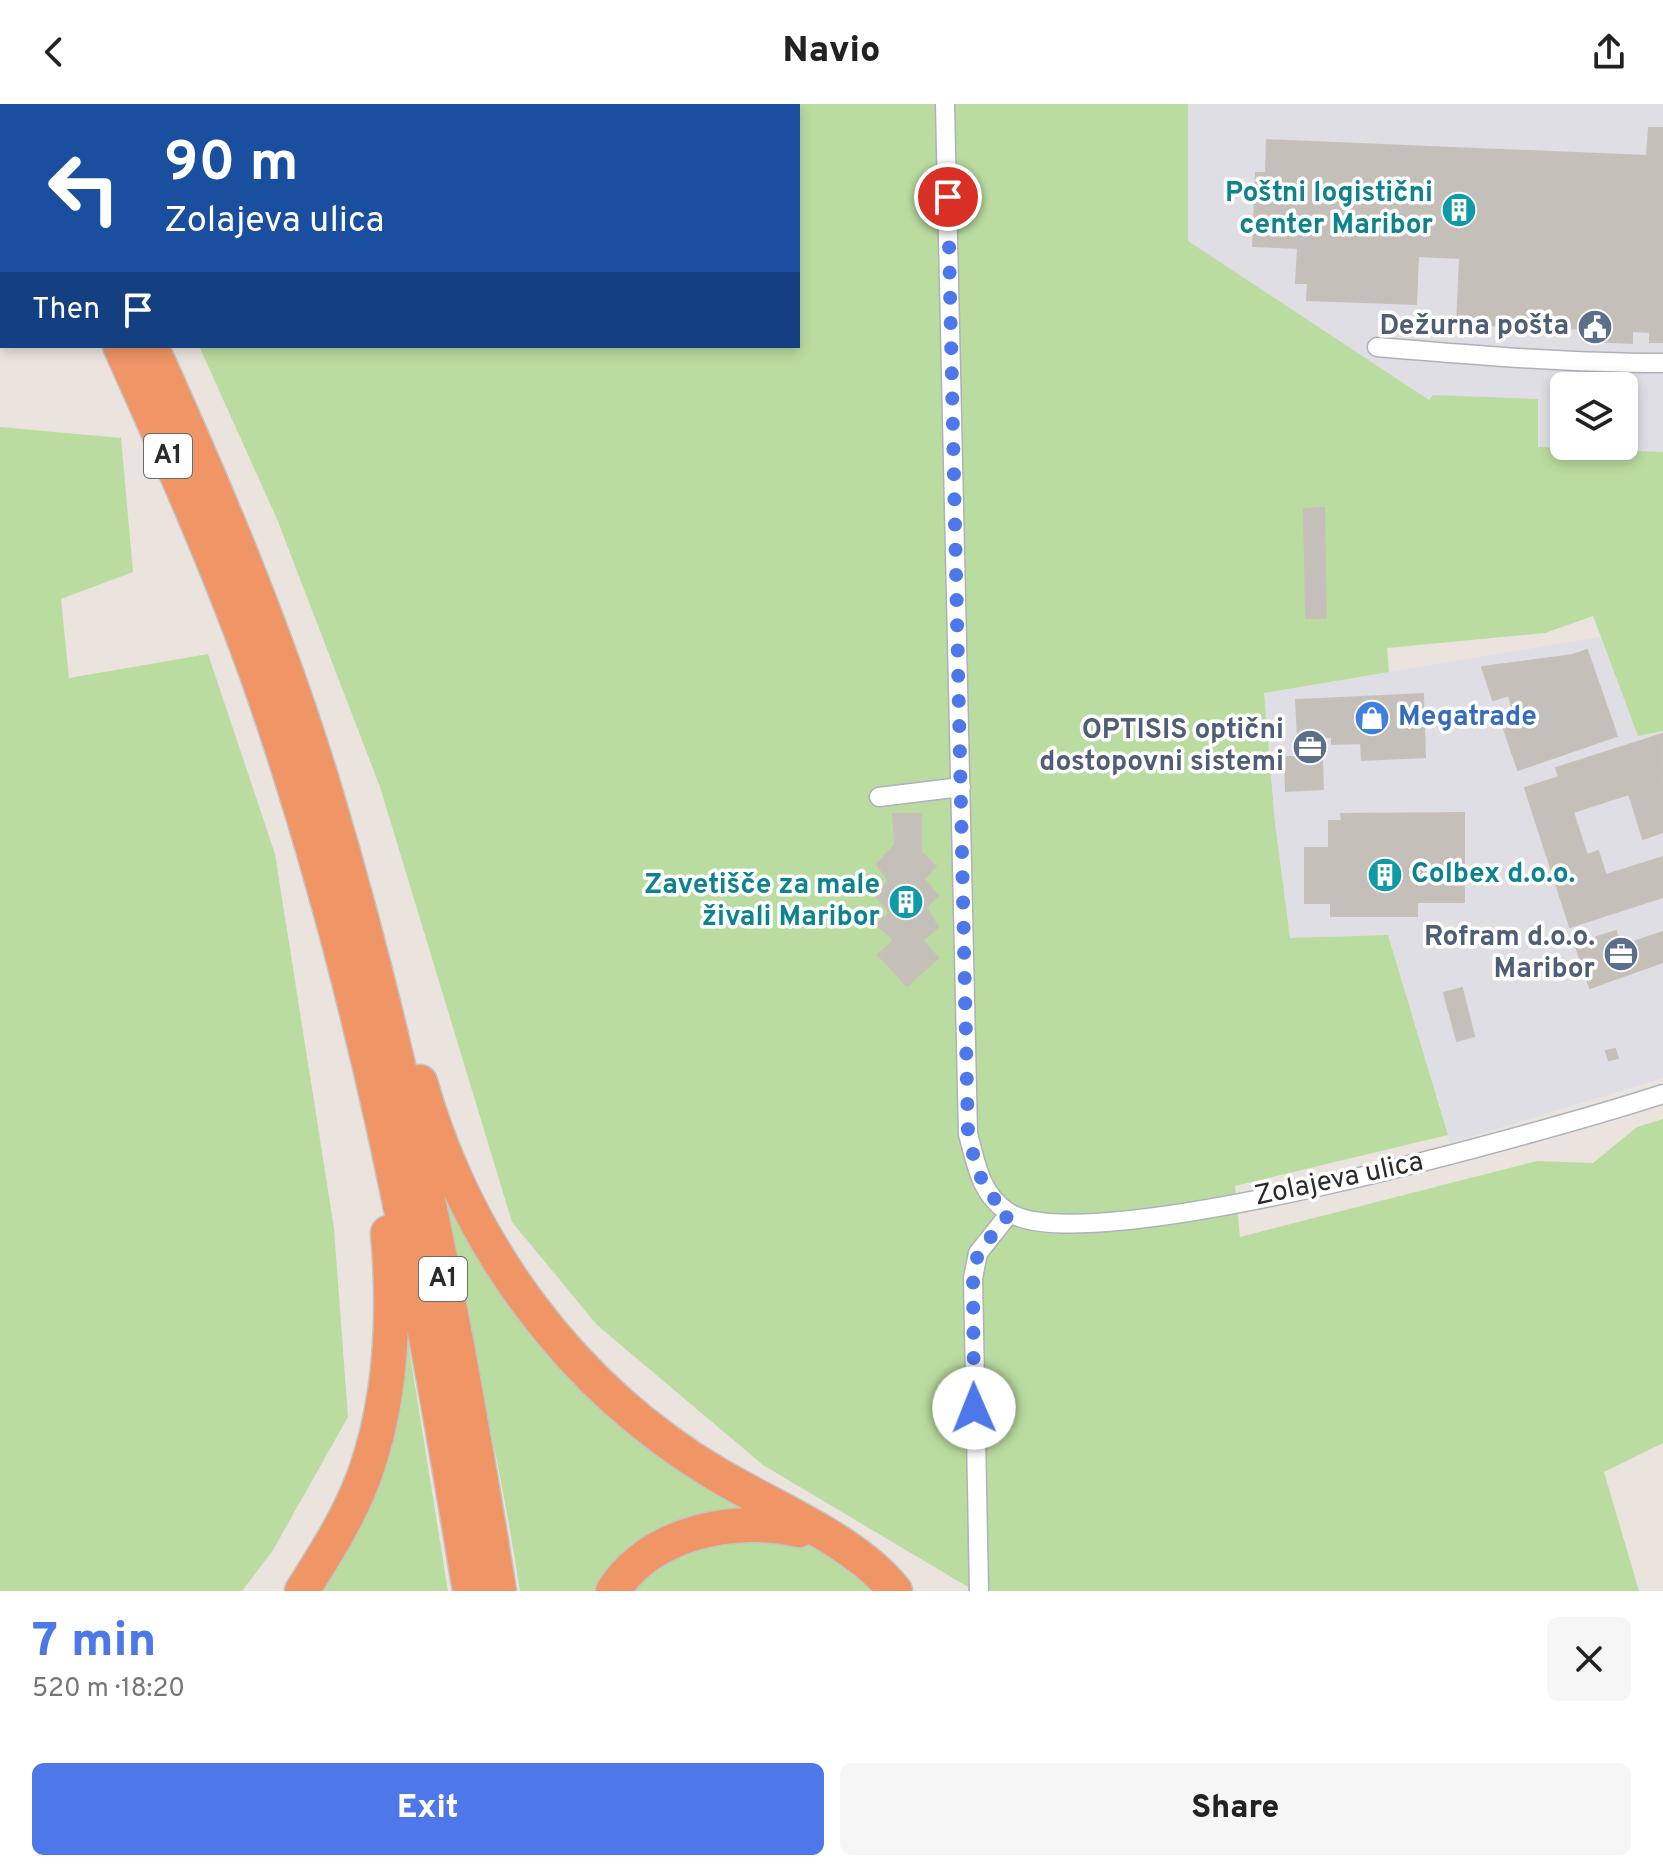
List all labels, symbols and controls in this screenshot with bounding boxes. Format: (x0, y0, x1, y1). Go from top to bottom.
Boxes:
text: Navio (782, 29, 881, 75)
icon: back (32, 30, 76, 74)
icon: share (1587, 30, 1631, 74)
text: 90 m (164, 130, 299, 200)
icon: left (32, 136, 136, 240)
pin (914, 163, 982, 231)
icon: arrive (926, 175, 970, 219)
place label: Poštni logistični center Maribor (1225, 176, 1433, 244)
building icon: Poštni logistični center Maribor (1440, 191, 1478, 229)
text: Zolajeva ulica (164, 199, 385, 245)
icon: arrive (116, 288, 160, 332)
text: Then (32, 292, 100, 329)
public building icon: Dežurna pošta (1576, 308, 1614, 346)
place label: Dežurna pošta (1379, 309, 1569, 345)
map controls (1550, 372, 1638, 460)
button: layers (1550, 372, 1638, 460)
road number: A1 (144, 434, 192, 478)
shop icon: Megatrade (1353, 699, 1391, 737)
place label: Megatrade (1398, 700, 1537, 736)
place label: OPTISIS optični dostopovni sistemi (1039, 713, 1284, 781)
office icon: OPTISIS optični dostopovni sistemi (1291, 728, 1329, 766)
building icon: Colbex d.o.o. (1366, 856, 1404, 894)
place label: Colbex d.o.o. (1411, 857, 1575, 893)
place label: Zavetišče za male živali Maribor (644, 868, 880, 936)
building icon: Zavetišče za male živali Maribor (887, 883, 925, 921)
place label: Rofram d.o.o. Maribor (1424, 920, 1595, 988)
office icon: Rofram d.o.o. Maribor (1602, 935, 1640, 973)
street label: Zolajeva ulica (1251, 1145, 1427, 1215)
road number: A1 (419, 1257, 467, 1301)
position arrow (932, 1366, 1016, 1450)
text: 7 min (32, 1613, 156, 1673)
button: close (1547, 1617, 1631, 1701)
text: 520 m · 18:20 (32, 1673, 185, 1706)
button: Exit (32, 1763, 824, 1855)
button: Share (840, 1763, 1631, 1855)

